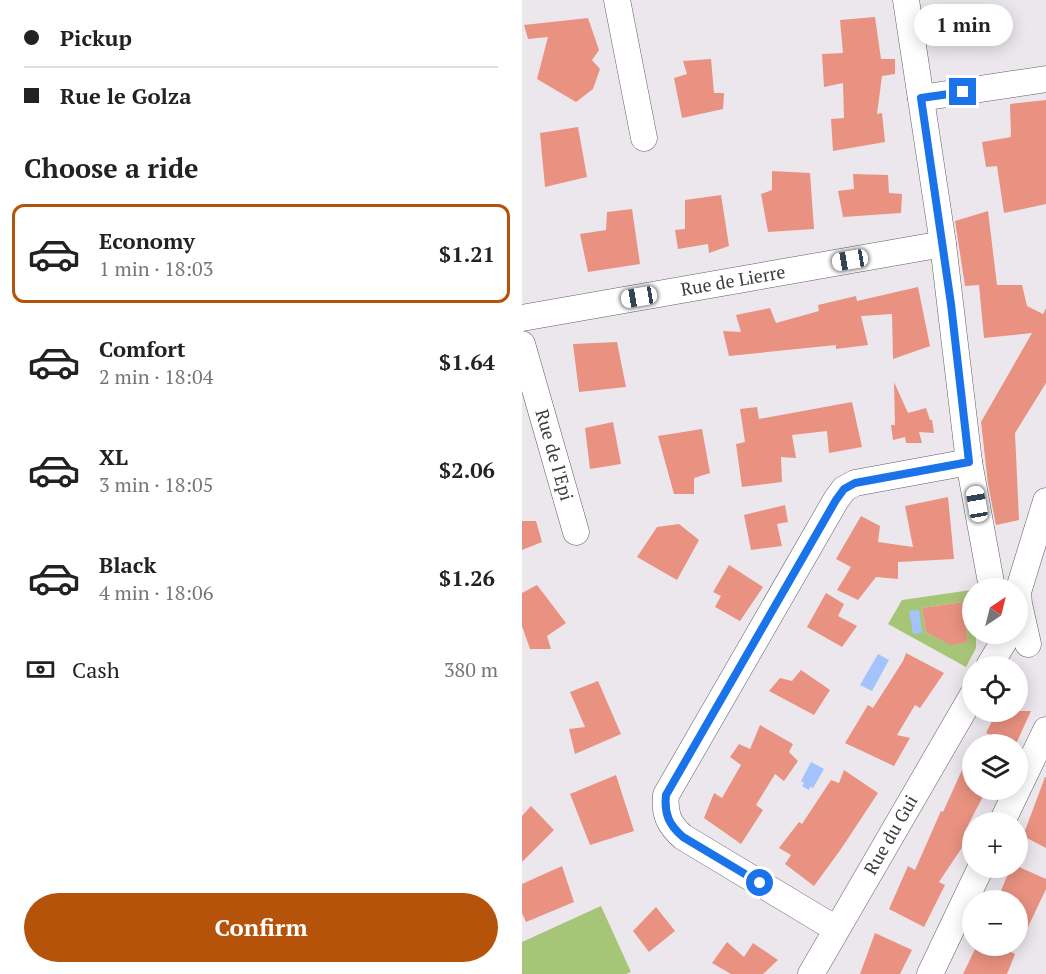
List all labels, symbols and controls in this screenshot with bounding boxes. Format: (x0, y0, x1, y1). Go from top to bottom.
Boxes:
callout: 1 min (914, 5, 1012, 47)
text: 1 min (936, 11, 991, 38)
text: Pickup (60, 23, 132, 52)
route end (949, 78, 976, 105)
text: Rue le Golza (60, 81, 191, 110)
text: Choose a ride (24, 150, 199, 186)
text: Economy (99, 226, 195, 255)
icon: car (27, 227, 81, 281)
text: $1.21 (439, 239, 495, 268)
car (831, 248, 869, 272)
text: 1 min · 18:03 (99, 255, 213, 282)
street label: Rue de Lierre (679, 259, 787, 301)
car (620, 285, 658, 309)
text: Comfort (99, 334, 185, 363)
icon: car (27, 335, 81, 389)
text: $1.64 (439, 347, 495, 376)
text: 2 min · 18:04 (99, 363, 213, 390)
street label: Rue de l'Epi (530, 406, 579, 503)
text: XL (99, 442, 128, 471)
icon: car (27, 443, 81, 497)
text: $2.06 (439, 455, 495, 484)
text: 3 min · 18:05 (99, 471, 213, 498)
car (965, 485, 989, 523)
text: Black (99, 550, 156, 579)
icon: car (27, 551, 81, 605)
text: $1.26 (439, 563, 495, 592)
north arrow (962, 578, 1028, 644)
map controls (962, 578, 1028, 956)
text: 4 min · 18:06 (99, 579, 213, 606)
icon: cash (24, 653, 57, 686)
text: Cash (72, 655, 120, 684)
text: 380 m (444, 656, 498, 683)
button: locate (962, 656, 1028, 722)
button: layers (962, 734, 1028, 800)
street label: Rue du Gui (858, 790, 923, 879)
button: + (962, 812, 1028, 878)
route start (746, 869, 773, 896)
button: − (962, 890, 1028, 956)
button: Confirm (24, 893, 498, 962)

